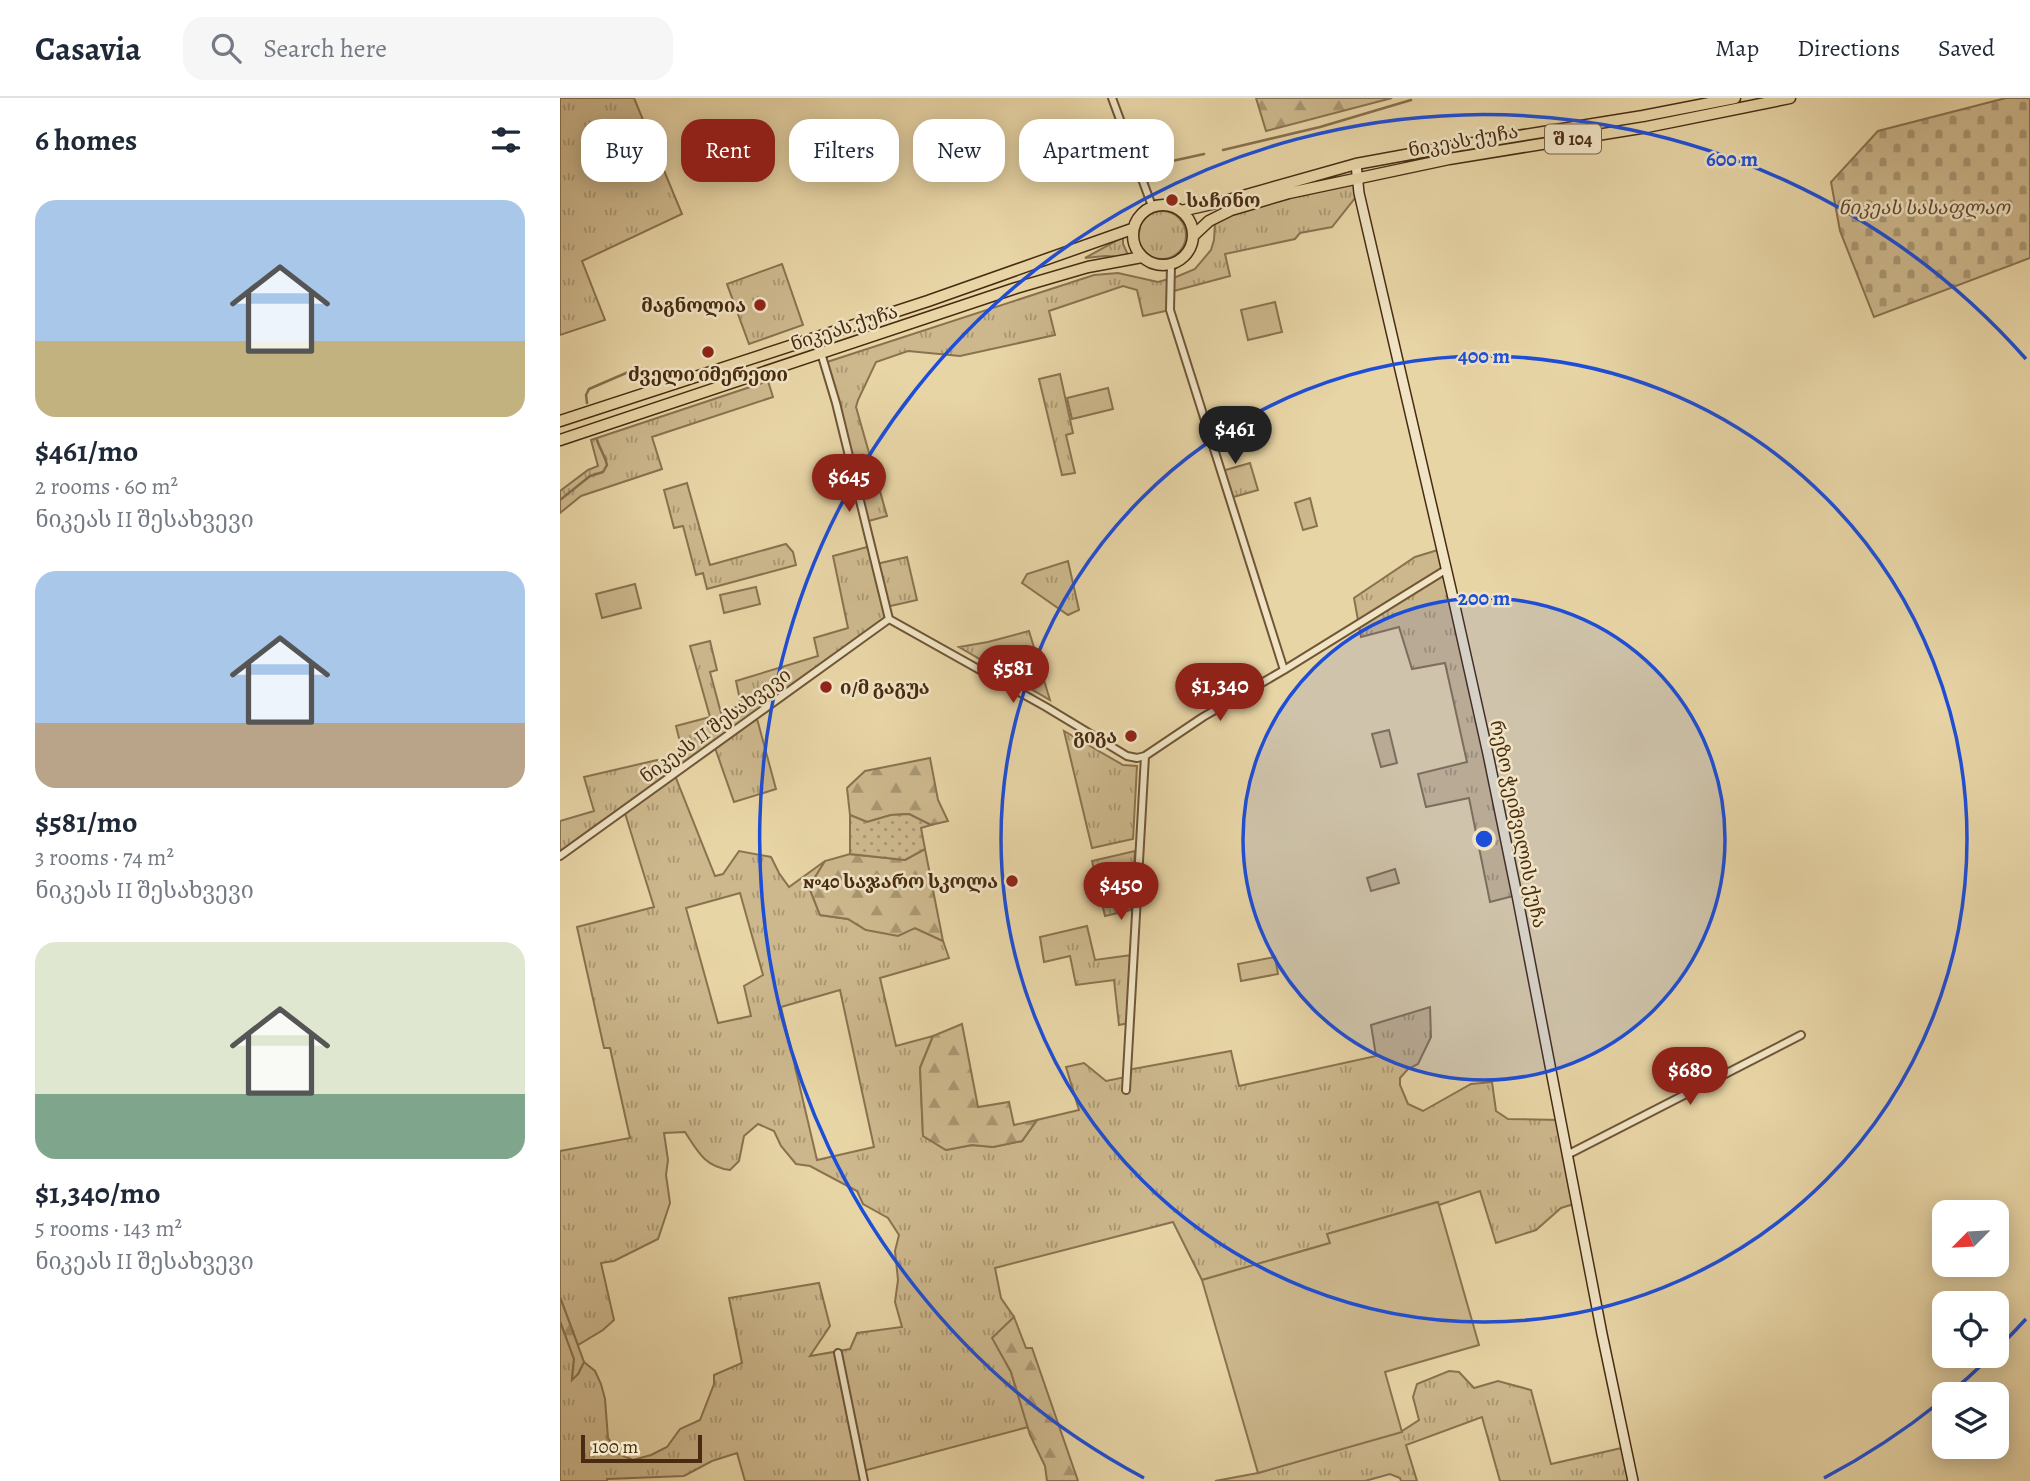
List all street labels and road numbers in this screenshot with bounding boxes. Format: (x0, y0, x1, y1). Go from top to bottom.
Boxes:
street label: ნიკეას ქუჩა (1406, 119, 1520, 163)
road number: შ 104 (1545, 124, 1601, 154)
street label: ნიკეას ქუჩა (787, 298, 901, 357)
street label: ნიკეას II შესახვევი (635, 662, 796, 789)
street label: რეზო ჭეიშვილის ქუჩა (1483, 718, 1553, 931)

